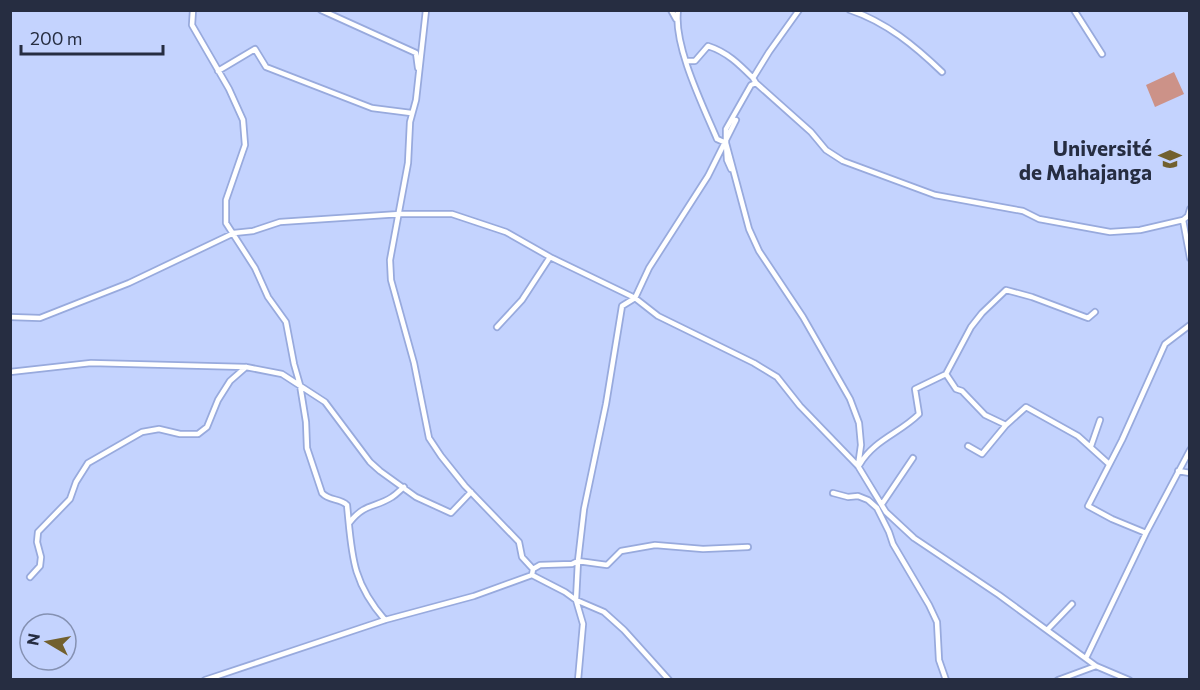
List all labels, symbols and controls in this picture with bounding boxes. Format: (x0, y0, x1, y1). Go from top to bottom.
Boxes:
scale bar (21, 18, 164, 56)
text: 200 m (30, 27, 83, 49)
place label: Université de Mahajanga (1019, 135, 1152, 184)
school or university icon: Université de Mahajanga (1157, 146, 1183, 172)
north arrow (18, 612, 78, 672)
text: N (22, 632, 43, 647)

